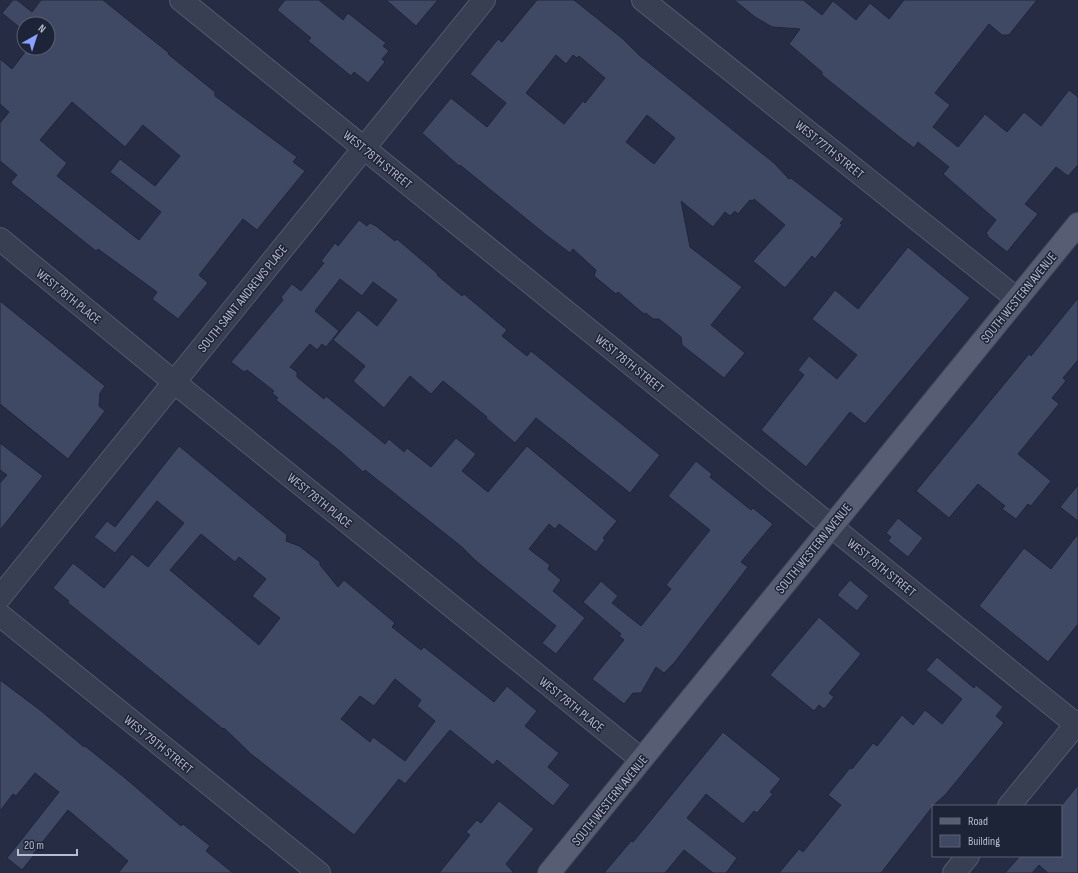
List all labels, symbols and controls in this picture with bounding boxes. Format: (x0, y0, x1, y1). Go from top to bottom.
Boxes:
north arrow (16, 16, 56, 56)
text: N (36, 22, 48, 36)
street label: WEST 77TH STREET (792, 117, 867, 182)
street label: WEST 78TH STREET (340, 127, 415, 192)
street label: SOUTH SAINT ANDREWS PLACE (195, 242, 291, 356)
street label: SOUTH WESTERN AVENUE (977, 249, 1060, 346)
street label: WEST 78TH PLACE (33, 266, 104, 328)
street label: WEST 78TH STREET (592, 331, 667, 396)
street label: WEST 78TH PLACE (284, 470, 355, 532)
street label: SOUTH WESTERN AVENUE (772, 500, 855, 597)
street label: WEST 78TH STREET (844, 535, 919, 600)
street label: WEST 78TH PLACE (536, 674, 607, 736)
street label: WEST 79TH STREET (121, 712, 196, 778)
street label: SOUTH WESTERN AVENUE (568, 752, 651, 849)
legend (932, 805, 1062, 857)
text: Road (968, 814, 988, 829)
scale bar (18, 831, 77, 857)
text: Building (968, 834, 1000, 849)
text: 20 m (24, 838, 44, 853)

